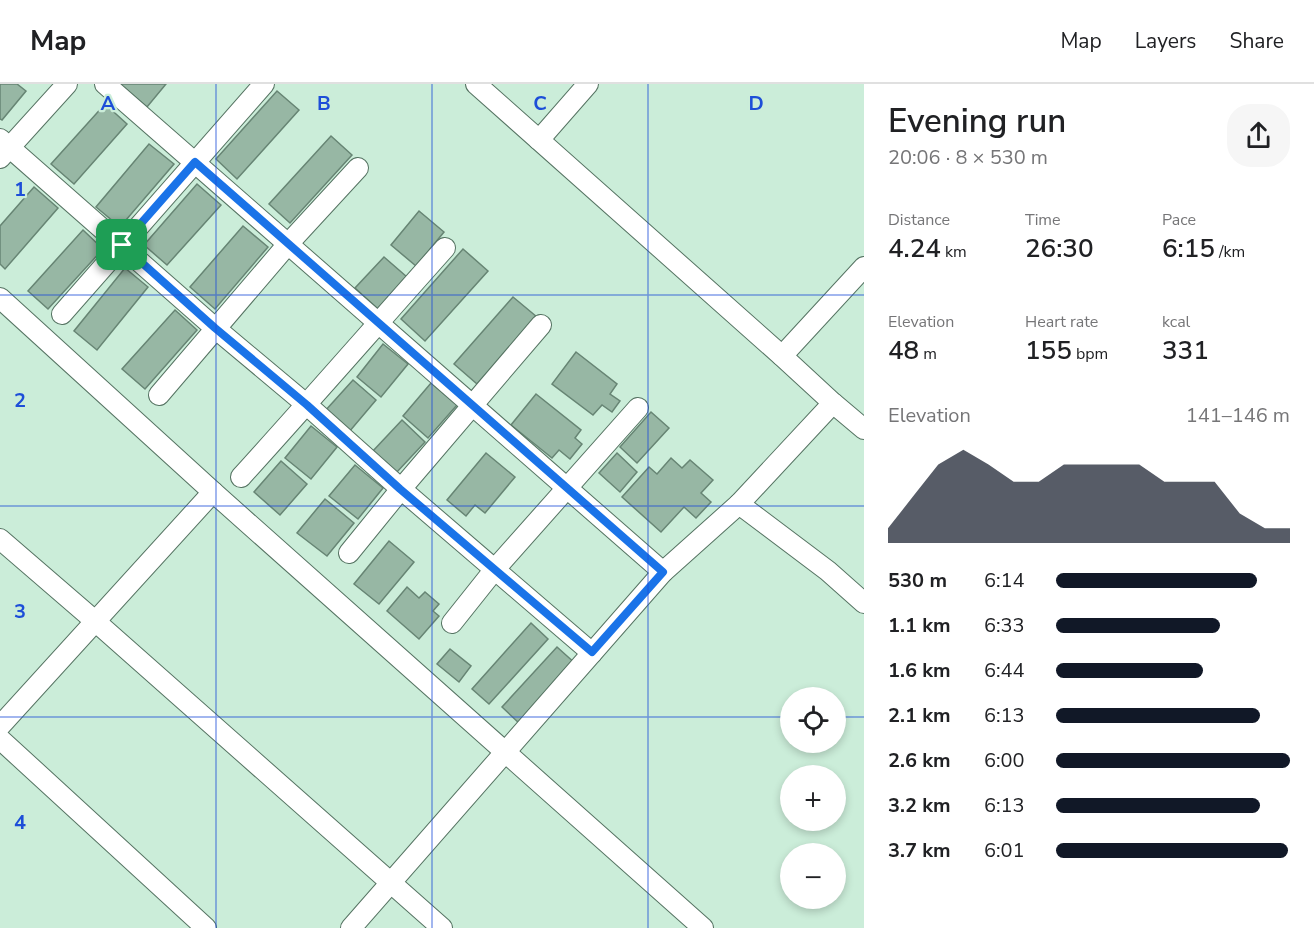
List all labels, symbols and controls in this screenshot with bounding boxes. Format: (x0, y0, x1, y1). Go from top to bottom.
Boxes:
text: Map (30, 22, 86, 60)
text: Map (1060, 27, 1102, 55)
text: Layers (1135, 27, 1196, 55)
text: Share (1229, 27, 1284, 55)
text: A (101, 90, 116, 117)
text: B (317, 90, 331, 117)
text: C (533, 90, 547, 117)
text: D (748, 90, 764, 117)
text: Evening run (888, 99, 1066, 144)
button: share (1227, 104, 1290, 167)
text: 20:06 · 8 × 530 m (888, 144, 1048, 171)
text: 1 (14, 176, 26, 203)
text: Distance (888, 209, 950, 231)
text: Time (1025, 209, 1061, 231)
text: Pace (1162, 209, 1196, 231)
pin (96, 219, 147, 270)
icon: arrive (105, 228, 138, 261)
text: 4.24 (888, 231, 941, 266)
text: 26:30 (1025, 231, 1094, 266)
text: 6:15 (1162, 231, 1215, 266)
text: km (941, 241, 967, 263)
text: /km (1215, 241, 1245, 263)
text: Elevation (888, 311, 954, 333)
text: Heart rate (1025, 311, 1098, 333)
text: kcal (1162, 311, 1190, 333)
text: 48 (888, 333, 919, 368)
text: 155 (1025, 333, 1072, 368)
text: 331 (1162, 333, 1209, 368)
text: m (919, 343, 937, 365)
text: bpm (1072, 343, 1108, 365)
text: 2 (14, 387, 26, 414)
text: Elevation (888, 402, 971, 429)
text: 141–146 m (1186, 402, 1290, 429)
text: 530 m (888, 567, 947, 594)
text: 6:14 (984, 567, 1025, 594)
text: 3 (14, 598, 26, 625)
text: 1.1 km (888, 612, 951, 639)
text: 6:33 (984, 612, 1025, 639)
text: 1.6 km (888, 657, 951, 684)
text: 6:44 (984, 657, 1025, 684)
map controls (780, 687, 846, 909)
button: locate (780, 687, 846, 753)
text: 2.1 km (888, 702, 951, 729)
text: 6:13 (984, 702, 1025, 729)
text: 2.6 km (888, 747, 951, 774)
text: 6:00 (984, 747, 1025, 774)
button: + (780, 765, 846, 831)
text: 3.2 km (888, 792, 951, 819)
text: 6:13 (984, 792, 1025, 819)
text: 4 (14, 809, 26, 836)
text: 3.7 km (888, 837, 951, 864)
text: 6:01 (984, 837, 1025, 864)
button: − (780, 843, 846, 909)

